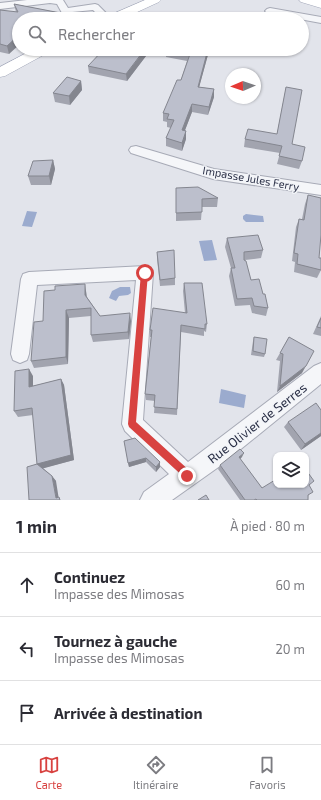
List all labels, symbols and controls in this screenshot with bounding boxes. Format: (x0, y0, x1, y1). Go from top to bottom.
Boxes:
search box (12, 12, 309, 56)
icon: search (26, 23, 48, 45)
text: Rechercher (58, 25, 135, 43)
north arrow (225, 68, 261, 104)
street label: Impasse Jules Ferry (202, 163, 300, 193)
route start (136, 264, 154, 282)
street label: Rue Olivier de Serres (204, 379, 310, 467)
map controls (273, 452, 309, 488)
button: layers (273, 452, 309, 488)
route end (178, 467, 196, 485)
text: 1 min (16, 516, 57, 536)
text: À pied · 80 m (230, 518, 305, 534)
text: Continuez (54, 568, 125, 586)
icon: ahead (16, 574, 38, 596)
text: 60 m (275, 577, 305, 593)
text: Impasse des Mimosas (54, 586, 184, 602)
text: Tournez à gauche (54, 632, 177, 650)
icon: left (16, 638, 38, 660)
text: 20 m (276, 641, 305, 657)
text: Impasse des Mimosas (54, 650, 184, 666)
icon: arrive (16, 702, 38, 724)
text: Arrivée à destination (54, 704, 202, 722)
tab: Carte (35, 754, 62, 791)
tab: Itinéraire (133, 754, 178, 791)
tab: Favoris (249, 754, 286, 791)

